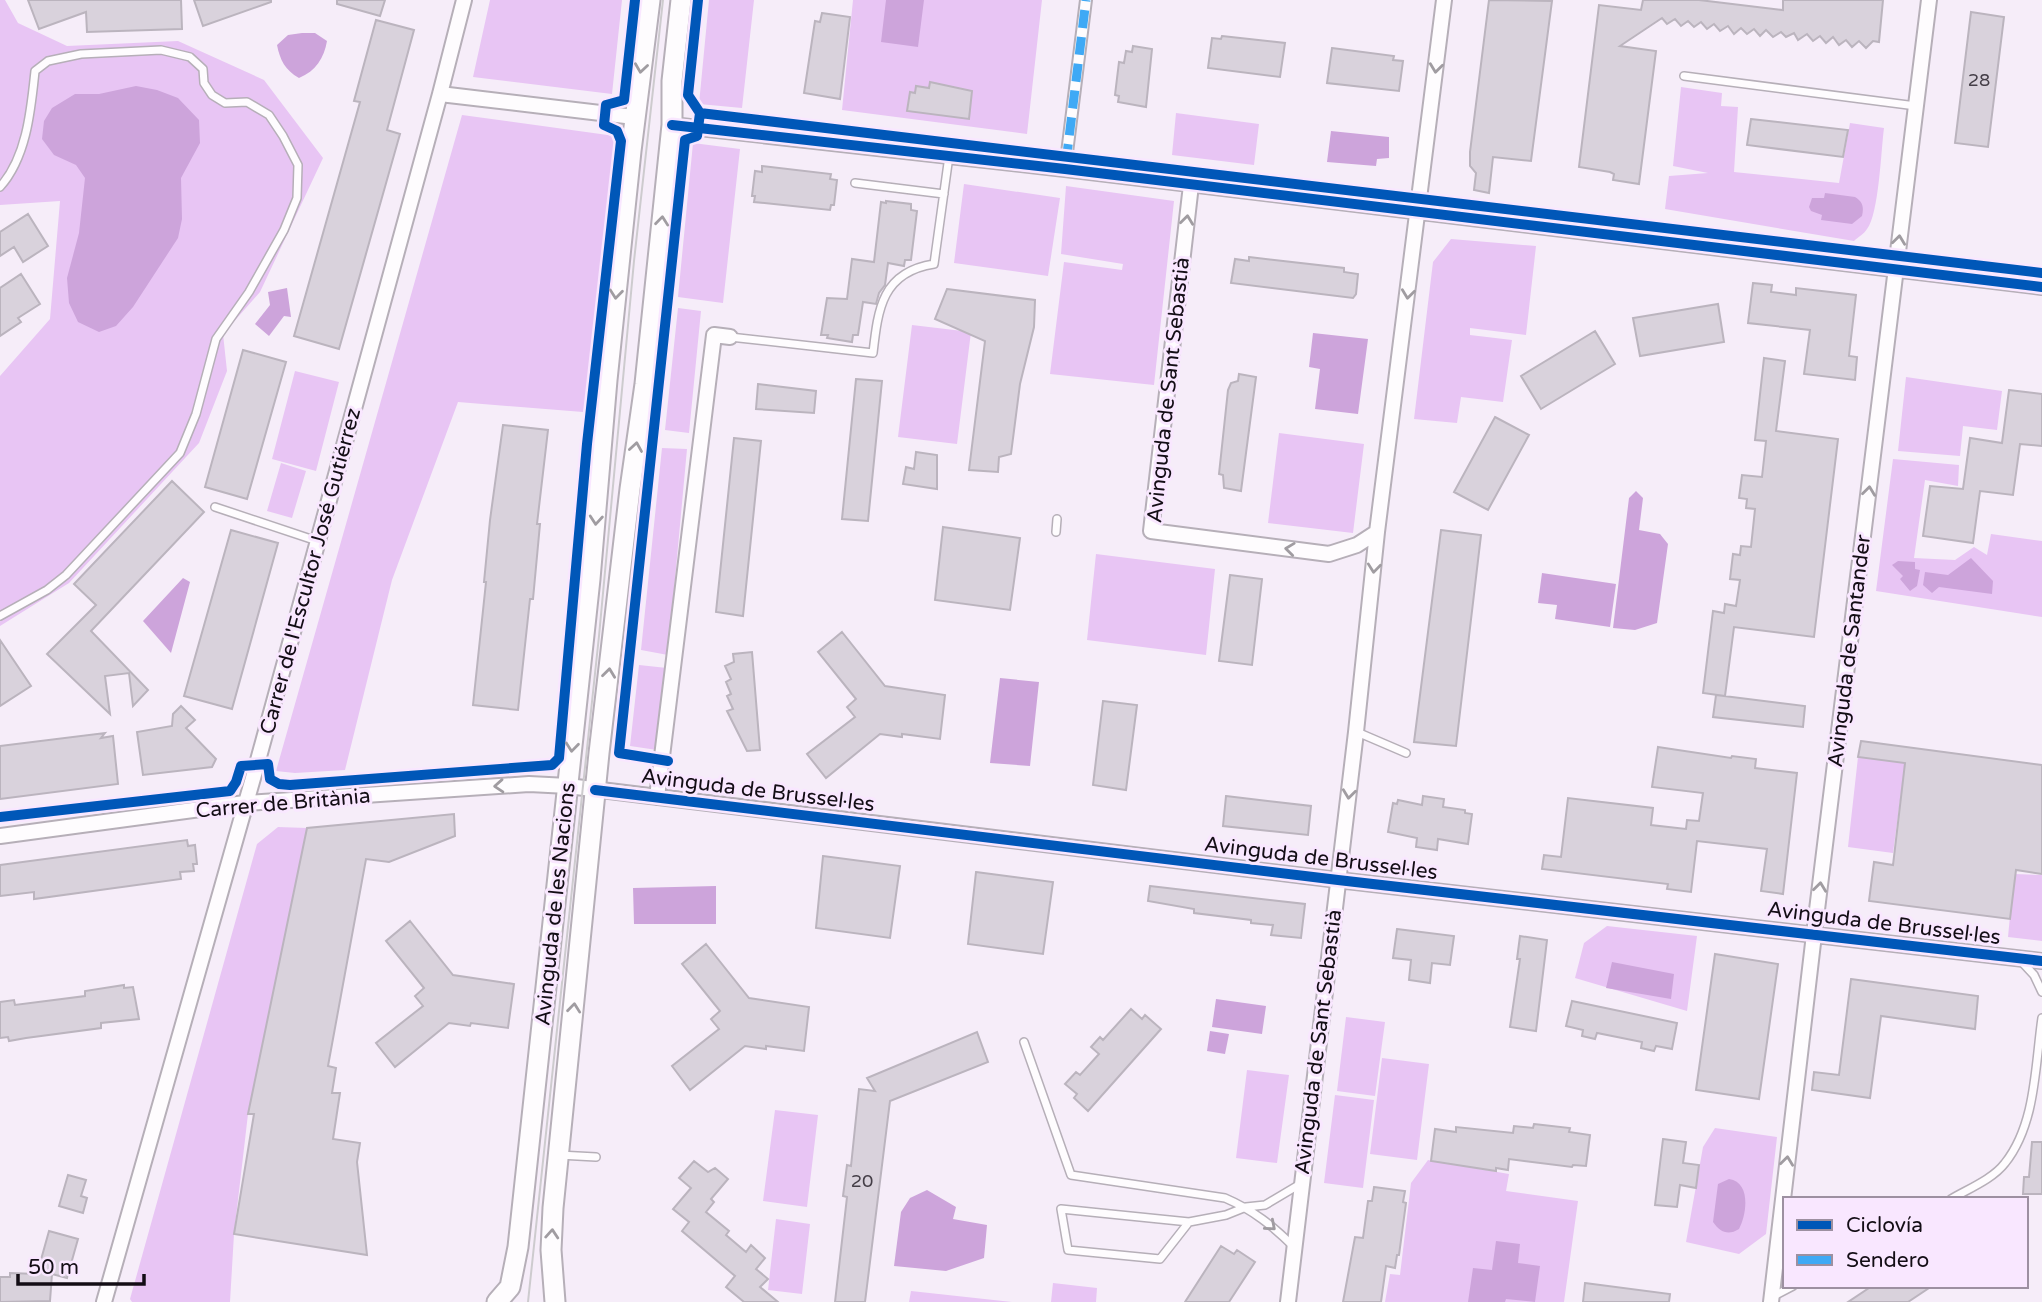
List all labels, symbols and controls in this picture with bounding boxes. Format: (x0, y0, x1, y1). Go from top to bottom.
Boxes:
one-way arrow (634, 62, 649, 74)
one-way arrow (1428, 62, 1443, 74)
house number: 28 (1968, 69, 1990, 91)
one-way arrow (1179, 214, 1194, 225)
one-way arrow (654, 216, 669, 227)
one-way arrow (1892, 235, 1907, 246)
street label: Avinguda de Sant Sebastià (1142, 256, 1195, 524)
one-way arrow (1400, 288, 1415, 299)
one-way arrow (609, 289, 624, 300)
street label: Carrer de l'Escultor José Gutiérrez (255, 405, 366, 737)
one-way arrow (628, 442, 643, 453)
one-way arrow (1861, 485, 1876, 496)
one-way arrow (589, 515, 604, 526)
street label: Avinguda de Santander (1823, 533, 1876, 769)
one-way arrow (1284, 542, 1296, 557)
one-way arrow (1366, 562, 1381, 574)
one-way arrow (601, 667, 616, 679)
one-way arrow (565, 741, 580, 752)
street label: Avinguda de Brussel·les (640, 764, 876, 817)
one-way arrow (494, 778, 505, 793)
street label: Avinguda de les Nacions (530, 781, 581, 1027)
street label: Carrer de Britània (195, 783, 372, 824)
one-way arrow (1341, 788, 1356, 800)
street label: Avinguda de Brussel·les (1203, 832, 1439, 885)
one-way arrow (1812, 881, 1827, 892)
street label: Avinguda de Brussel·les (1766, 897, 2002, 950)
street label: Avinguda de Sant Sebastià (1290, 908, 1347, 1176)
one-way arrow (566, 1002, 581, 1013)
one-way arrow (1780, 1155, 1795, 1167)
house number: 20 (851, 1170, 873, 1192)
legend (1783, 1197, 2028, 1288)
text: Ciclovía (1846, 1213, 1923, 1238)
one-way arrow (1263, 1218, 1276, 1230)
one-way arrow (544, 1228, 559, 1239)
scale bar (18, 1242, 144, 1286)
text: Sendero (1846, 1248, 1929, 1273)
text: 50 m (28, 1255, 79, 1280)

